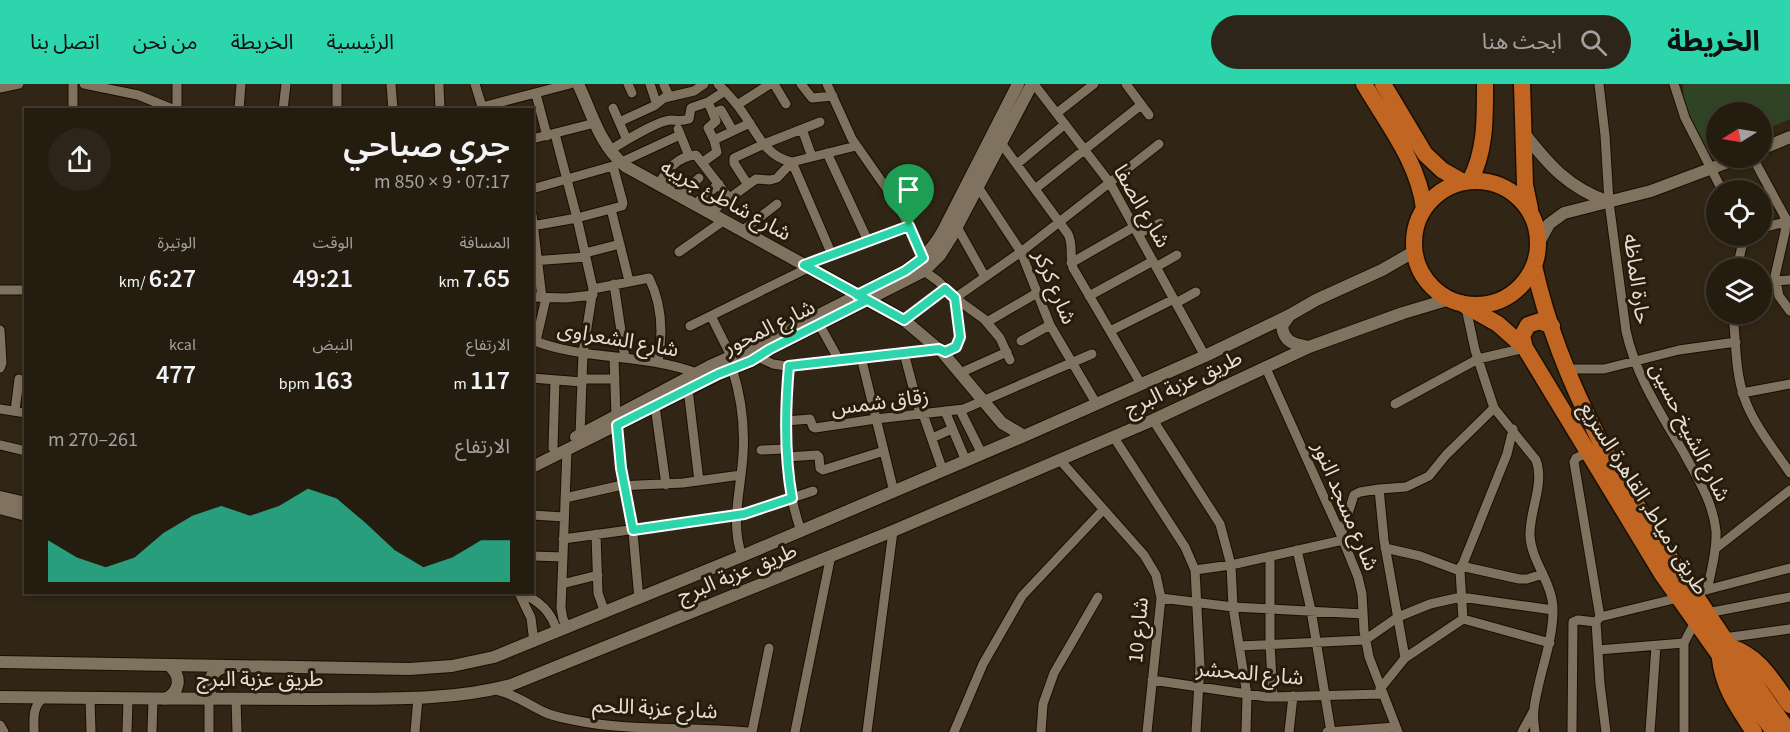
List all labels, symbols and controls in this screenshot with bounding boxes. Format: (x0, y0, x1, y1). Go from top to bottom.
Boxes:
search box (1211, 15, 1631, 69)
text: الخريطة (1667, 22, 1760, 62)
text: ابحث هنا (1482, 26, 1562, 58)
icon: search (1577, 26, 1610, 59)
text: اتصل بنا (30, 27, 100, 57)
text: من نحن (133, 27, 198, 57)
text: الخريطة (231, 27, 294, 57)
text: الرئيسية (327, 27, 394, 57)
north arrow (1706, 102, 1772, 168)
map controls (1706, 102, 1772, 324)
text: جري صباحي (343, 122, 510, 169)
button: share (48, 128, 111, 191)
street label: شارع شاطئ جريبه (655, 152, 797, 248)
street label: شارع الصفا (1106, 159, 1178, 253)
pin (883, 164, 934, 226)
text: 07:17 · 9 × 850 m (374, 168, 510, 196)
icon: arrive (892, 173, 925, 206)
button: locate (1706, 180, 1772, 246)
text: الوتيرة (158, 232, 196, 254)
text: الوقت (313, 232, 353, 254)
text: المسافة (460, 232, 510, 254)
street label: حارة الماظه (1616, 232, 1658, 326)
street label: شارع كركر (1026, 244, 1084, 329)
button: layers (1706, 258, 1772, 324)
text: 6:27 (149, 260, 196, 297)
text: 49:21 (292, 260, 353, 297)
text: 7.65 (463, 260, 510, 297)
text: /km (119, 271, 149, 293)
text: km (438, 271, 463, 293)
street label: شارع المحور (717, 292, 820, 363)
street label: شارع الشعراوى (555, 314, 681, 364)
text: kcal (169, 334, 196, 356)
text: النبض (312, 334, 353, 356)
text: الارتفاع (466, 334, 510, 356)
street label: طريق عزبة البرج (1119, 343, 1247, 423)
text: 477 (156, 356, 196, 393)
street label: شارع الشيخ حسين (1642, 357, 1738, 507)
text: 163 (313, 362, 353, 399)
text: 117 (470, 362, 510, 399)
text: bpm (279, 373, 313, 395)
text: m (454, 373, 470, 395)
street label: زقاق شمس (829, 381, 931, 423)
street label: طريق دمياط, القاهرة السريع (1572, 396, 1716, 600)
text: 261–270 m (48, 426, 138, 454)
text: الارتفاع (455, 433, 510, 461)
street label: شارع مسجد النور (1305, 436, 1387, 575)
street label: طريق عزبة البرج (672, 535, 802, 611)
street label: شارع 10 (1120, 596, 1156, 664)
street label: شارع المحشر (1194, 653, 1305, 693)
street label: طريق عزبة البرج (196, 664, 324, 694)
street label: شارع عزبة اللحم (592, 690, 718, 726)

